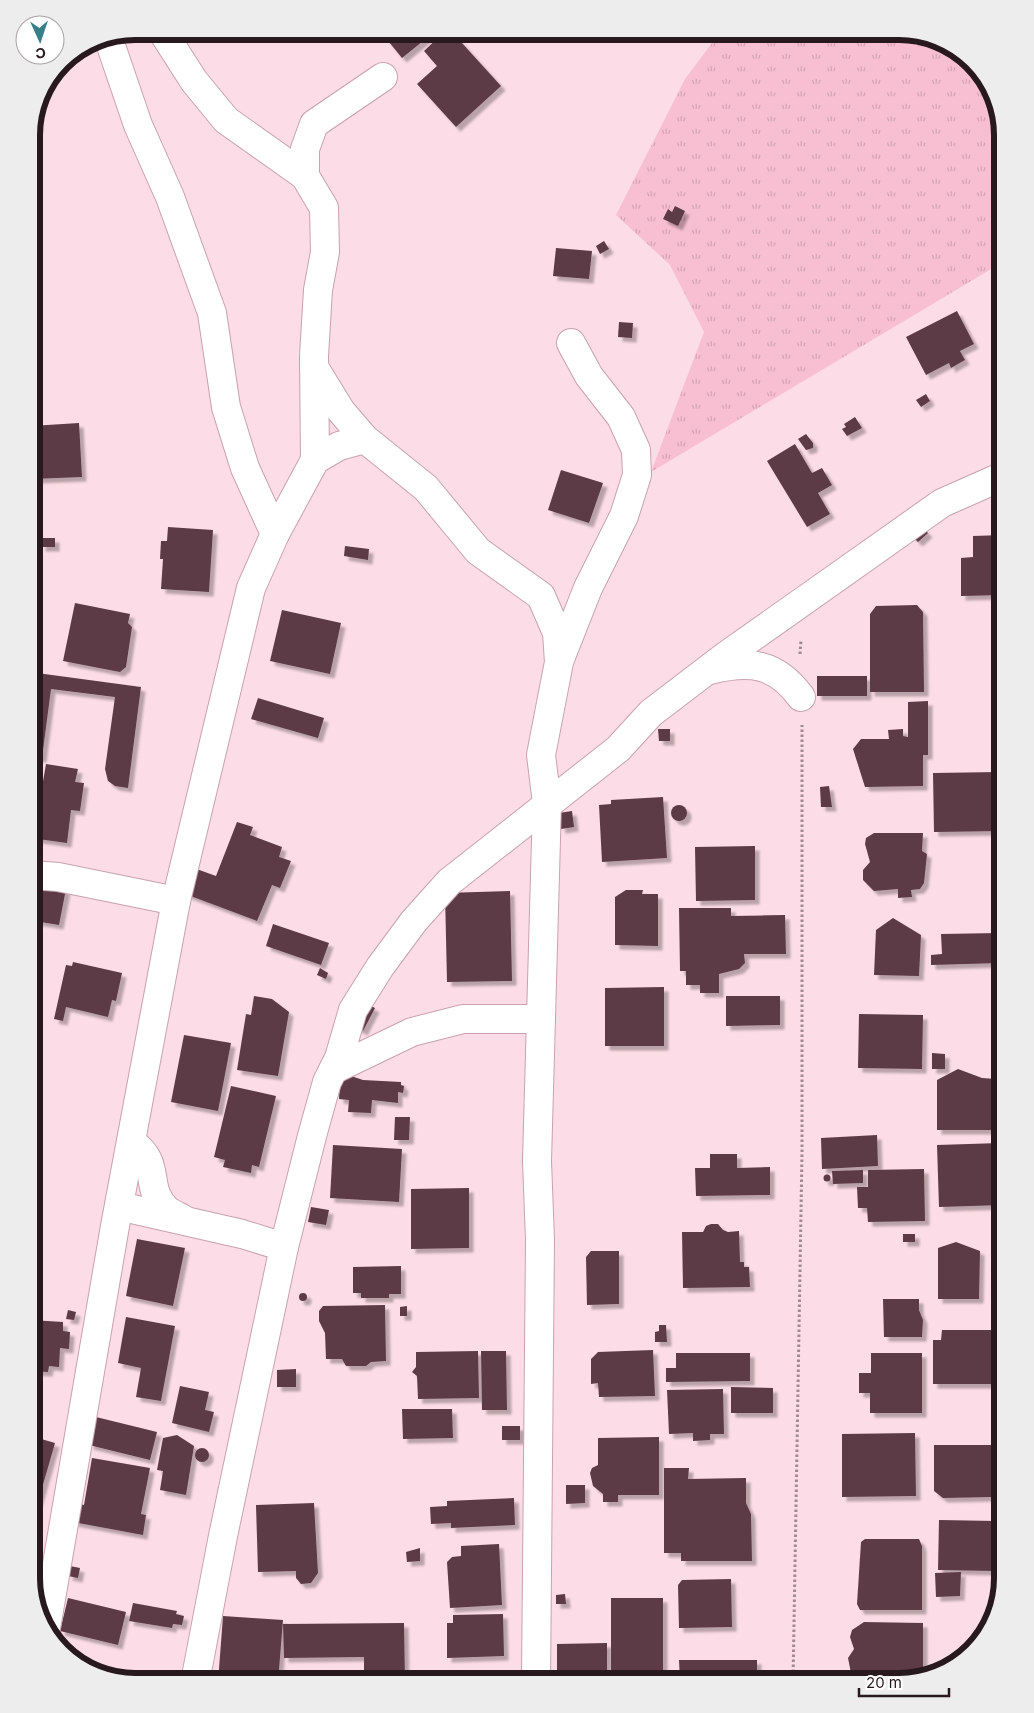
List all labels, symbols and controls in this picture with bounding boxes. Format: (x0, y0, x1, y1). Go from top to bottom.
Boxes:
north arrow (15, 15, 65, 65)
text: С (35, 45, 46, 62)
scale bar (859, 1666, 949, 1698)
text: 20 m (866, 1673, 902, 1692)

